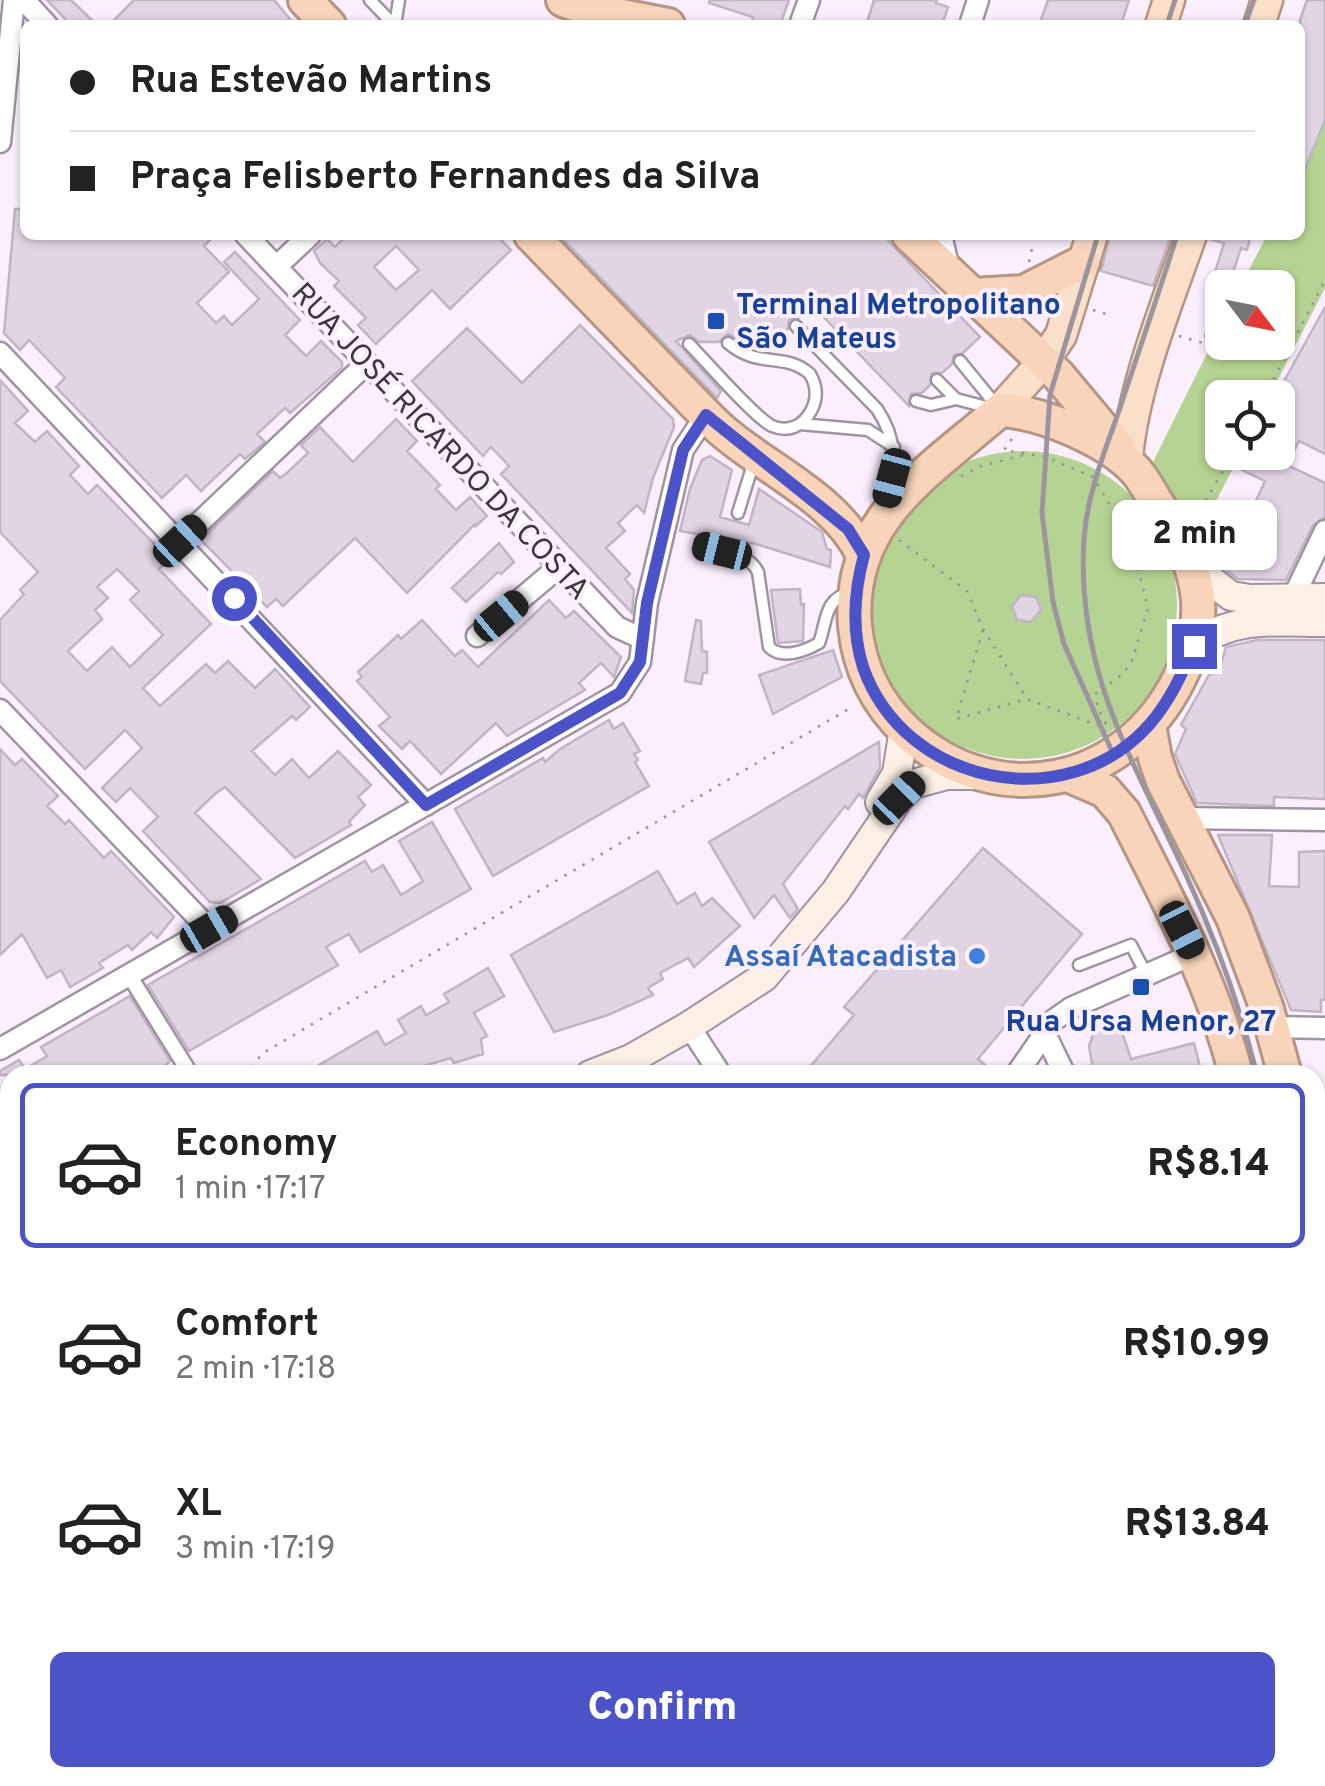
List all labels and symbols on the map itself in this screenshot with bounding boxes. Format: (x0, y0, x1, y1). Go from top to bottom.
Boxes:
north arrow (1205, 270, 1295, 360)
street label: RUA JOSÉ RICARDO DA COSTA (282, 275, 598, 609)
place label: Terminal Metropolitano São Mateus (736, 288, 1061, 359)
marker: Terminal Metropolitano São Mateus (705, 310, 727, 332)
car (870, 445, 914, 511)
callout: 2 min (1112, 501, 1276, 571)
car (148, 510, 212, 572)
car (689, 529, 755, 573)
route start (212, 576, 257, 621)
car (468, 585, 534, 647)
route end (1172, 624, 1217, 669)
car (867, 766, 931, 830)
car (1155, 896, 1209, 964)
car (176, 901, 242, 957)
place label: Assaí Atacadista (724, 940, 957, 977)
marker: Assaí Atacadista (966, 945, 988, 967)
marker: Rua Ursa Menor, 27 (1130, 976, 1152, 998)
place label: Rua Ursa Menor, 27 (1006, 1005, 1276, 1042)

